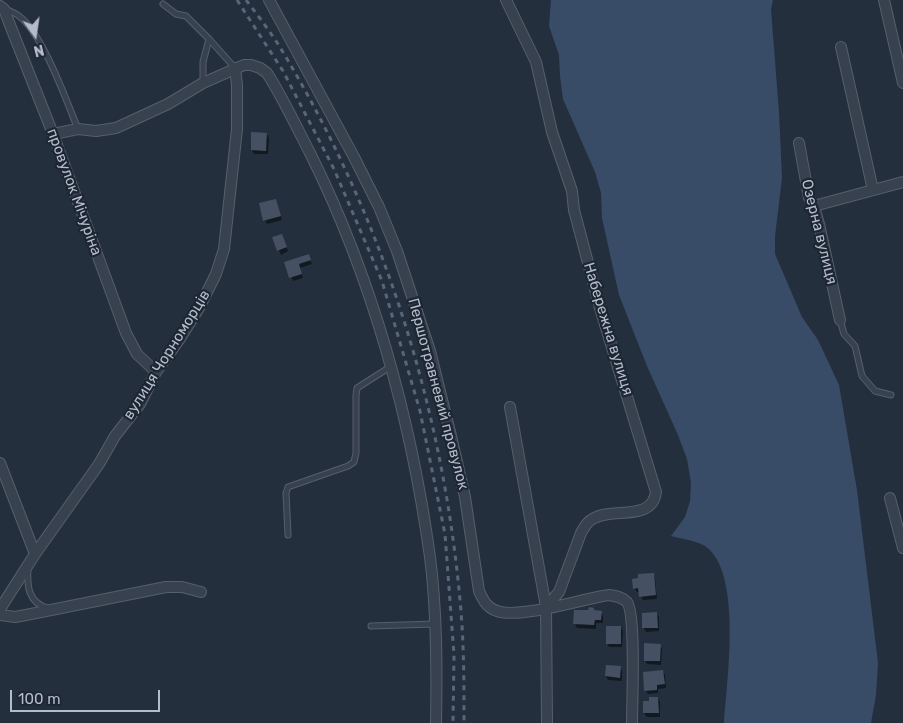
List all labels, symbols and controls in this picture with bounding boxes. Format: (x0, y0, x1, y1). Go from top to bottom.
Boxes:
north arrow (10, 10, 60, 60)
text: N (32, 41, 46, 60)
street label: провулок Мічуріна (43, 126, 105, 258)
street label: Озерна вулиця (797, 178, 841, 286)
street label: Набережна вулиця (579, 260, 637, 398)
street label: вулиця Чорноморців (120, 287, 214, 423)
street label: Першотравневий провулок (404, 296, 472, 492)
scale bar (12, 680, 162, 712)
text: 100 m (18, 690, 60, 708)

